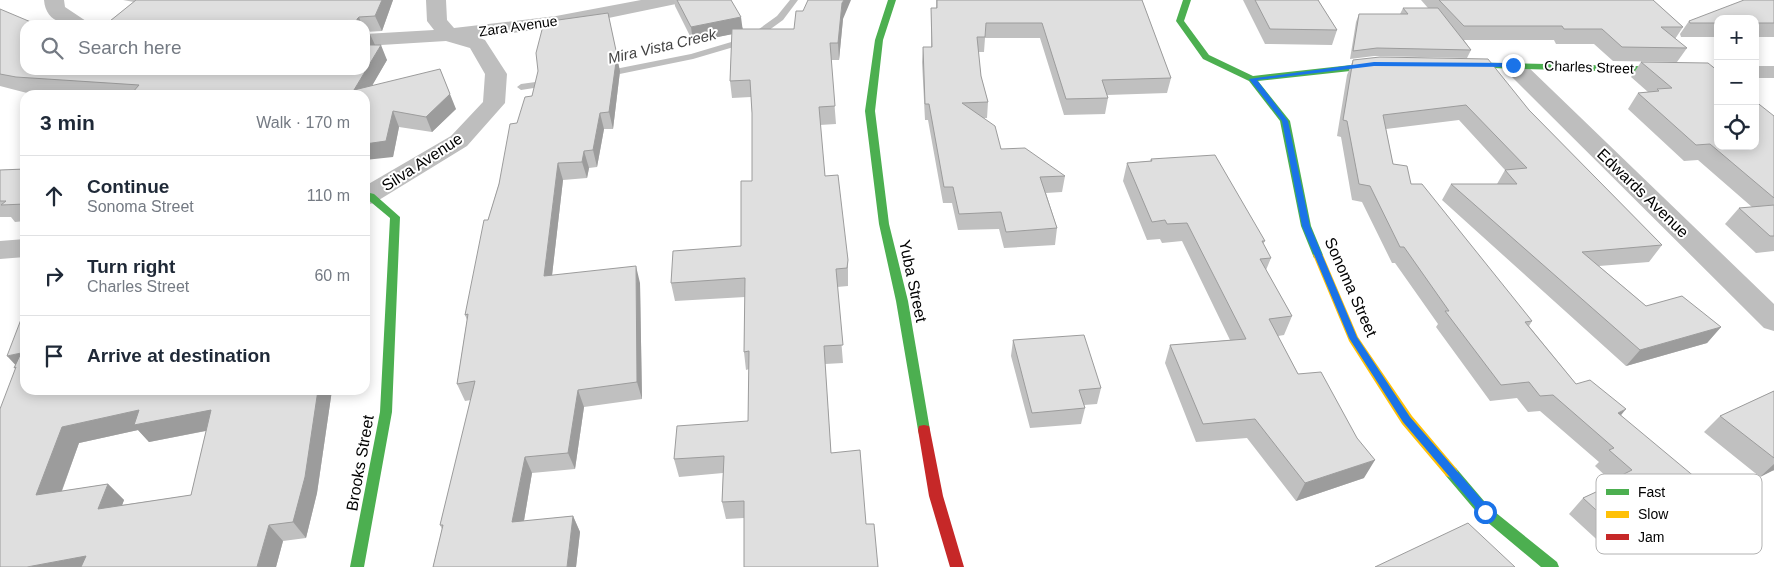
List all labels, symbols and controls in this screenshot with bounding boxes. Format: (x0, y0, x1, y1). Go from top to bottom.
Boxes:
street label: Zara Avenue (478, 13, 559, 39)
map controls (1714, 15, 1759, 150)
button: + (1714, 15, 1759, 60)
search box (20, 20, 370, 75)
water label: Mira Vista Creek (606, 25, 719, 67)
icon: search (38, 34, 66, 62)
text: Search here (78, 37, 182, 58)
route end (1502, 54, 1525, 77)
street label: Charles Street (1544, 57, 1634, 77)
button: − (1714, 60, 1759, 105)
button: locate (1714, 105, 1759, 150)
text: 3 min (40, 111, 95, 134)
text: Walk · 170 m (256, 114, 350, 131)
street label: Silva Avenue (379, 130, 465, 194)
street label: Edwards Avenue (1594, 145, 1692, 241)
text: Continue (87, 176, 169, 197)
icon: ahead (40, 182, 68, 210)
text: 110 m (307, 187, 350, 204)
text: Sonoma Street (87, 198, 194, 215)
street label: Sonoma Street (1322, 235, 1381, 340)
street label: Yuba Street (896, 238, 930, 324)
text: Turn right (87, 256, 175, 277)
icon: right (40, 262, 68, 290)
text: 60 m (314, 267, 350, 284)
text: Charles Street (87, 278, 189, 295)
icon: arrive (40, 342, 68, 370)
text: Arrive at destination (87, 345, 271, 366)
street label: Brooks Street (343, 413, 377, 512)
legend (1596, 474, 1762, 554)
text: Fast (1638, 484, 1665, 500)
route start (1474, 501, 1497, 524)
text: Slow (1638, 506, 1669, 522)
text: Jam (1638, 529, 1664, 545)

